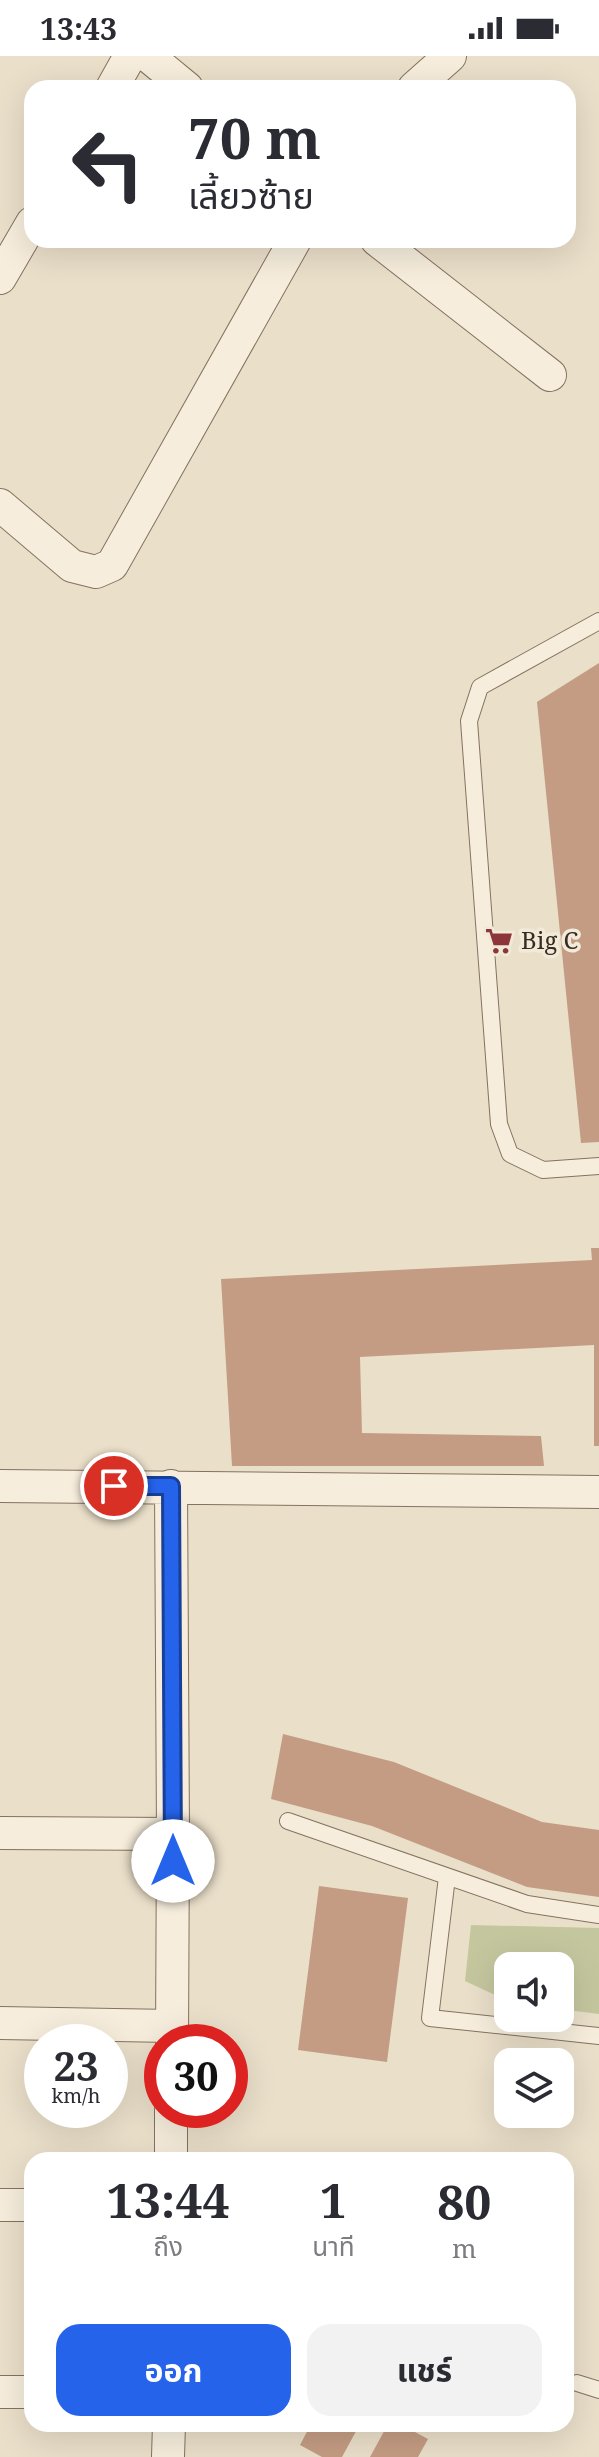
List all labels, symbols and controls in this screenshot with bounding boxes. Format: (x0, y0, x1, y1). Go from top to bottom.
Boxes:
text: 13:43 (40, 8, 117, 49)
text: 70 m (188, 99, 321, 175)
icon: left (56, 112, 160, 216)
text: เลี้ยวซ้าย (188, 171, 314, 220)
place label: Big C (521, 923, 578, 956)
supermarket icon: Big C (484, 926, 514, 956)
pin (80, 1452, 148, 1520)
icon: arrive (92, 1464, 136, 1508)
position arrow (131, 1819, 215, 1903)
map controls (494, 1952, 574, 2128)
button: sound (494, 1952, 574, 2032)
speed limit sign: 30 (144, 2024, 248, 2128)
text: 23 (53, 2038, 99, 2093)
button: layers (494, 2048, 574, 2128)
text: km/h (51, 2082, 101, 2109)
text: 13:44 (107, 2167, 230, 2232)
text: 1 (320, 2167, 347, 2232)
text: 80 (437, 2169, 491, 2234)
text: ถึง (153, 2228, 183, 2264)
text: นาที (312, 2228, 355, 2264)
text: m (452, 2230, 477, 2266)
button: ออก (56, 2324, 291, 2416)
button: แชร์ (307, 2324, 542, 2416)

